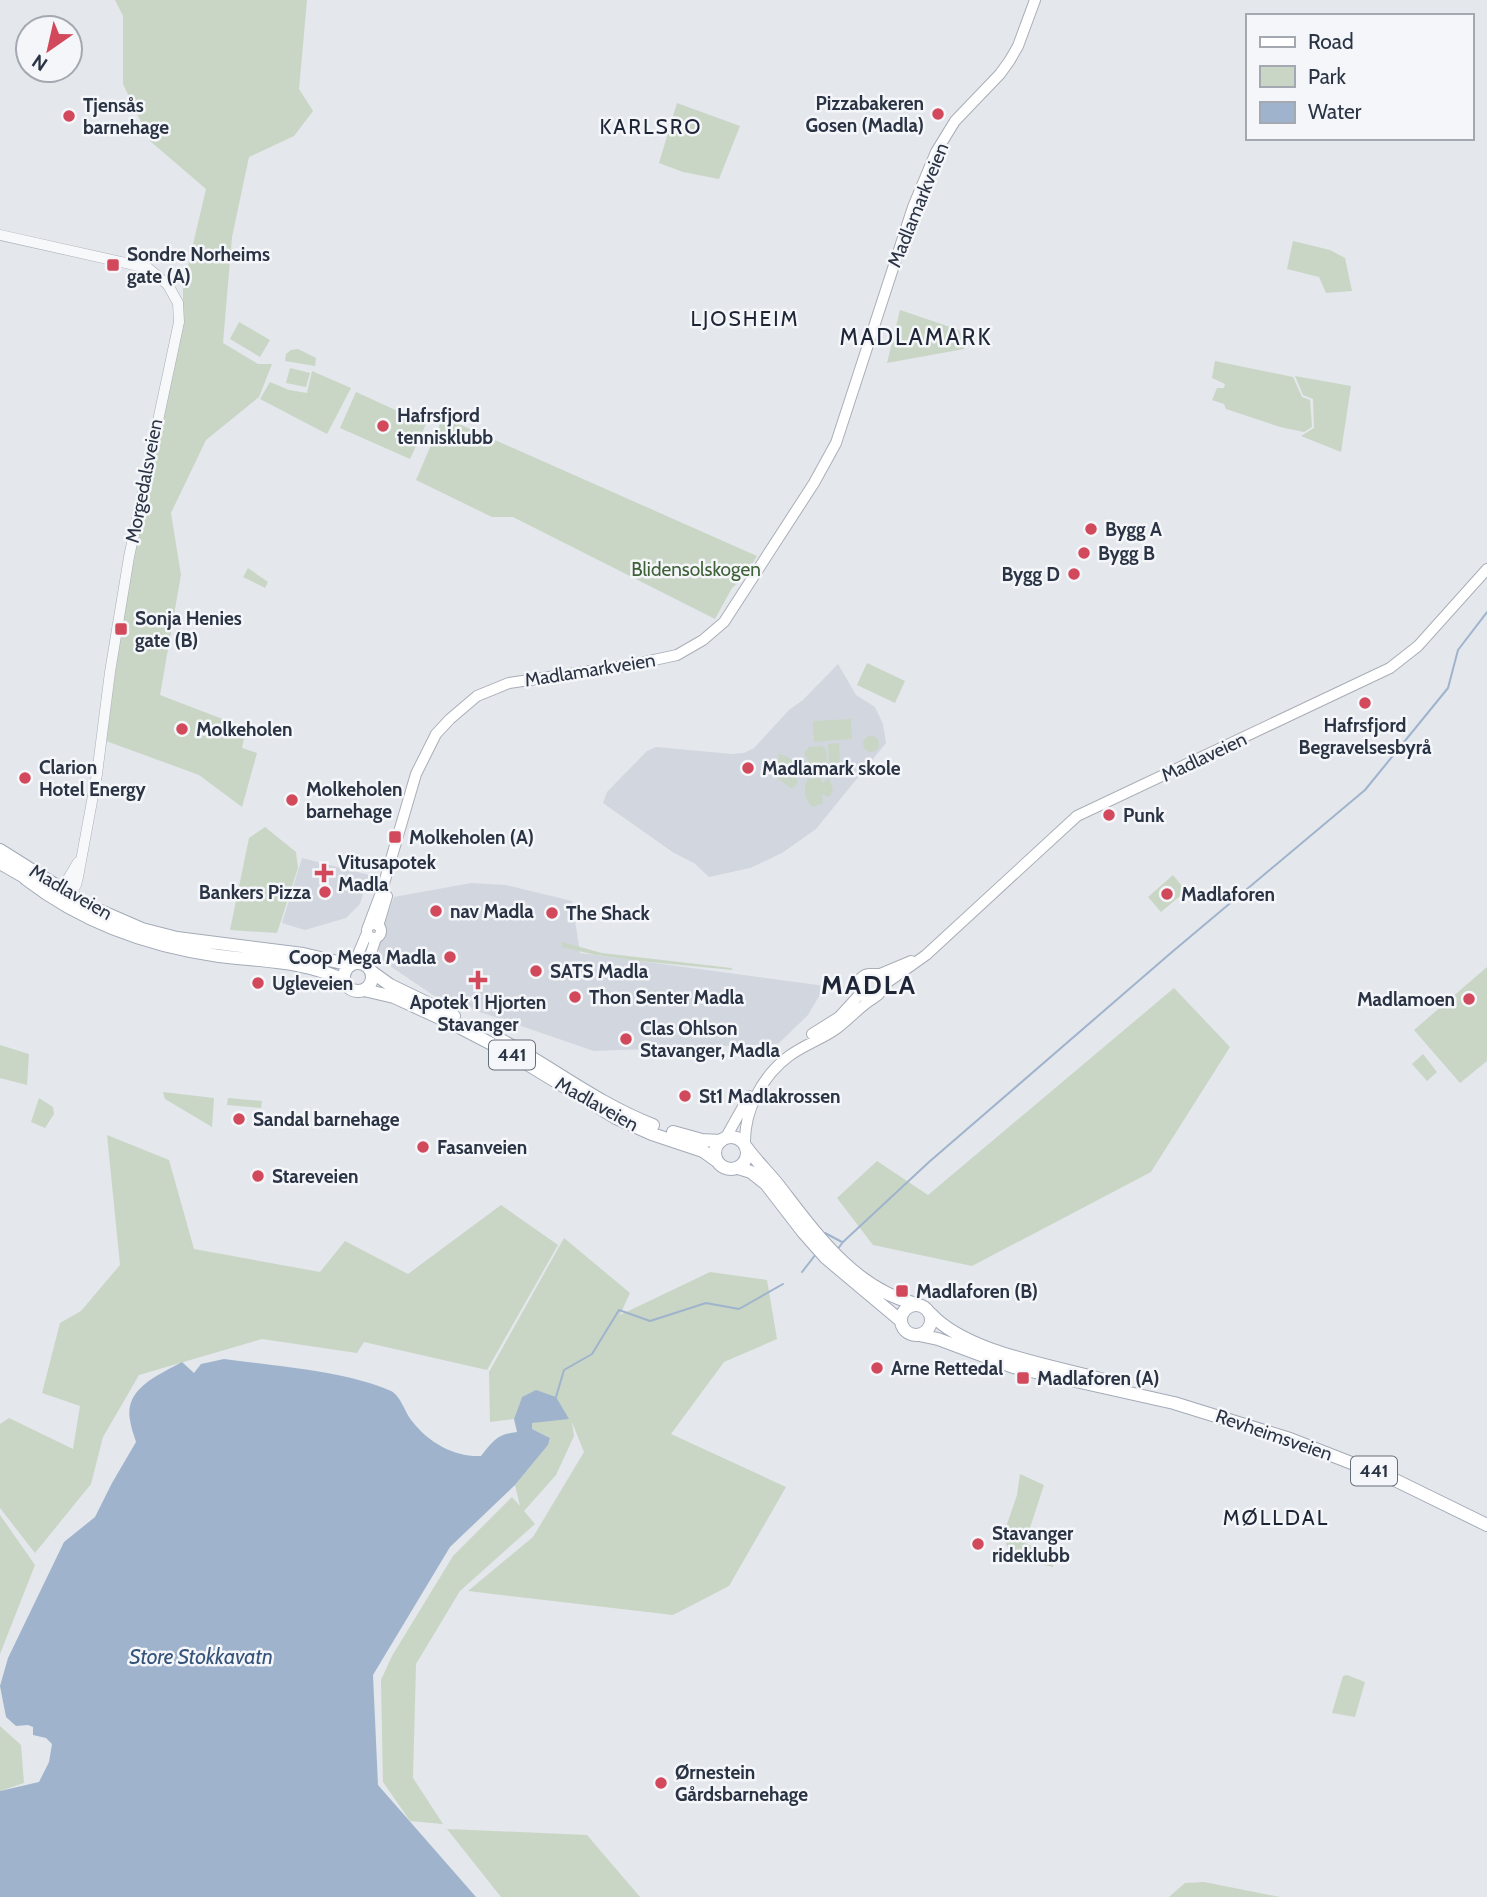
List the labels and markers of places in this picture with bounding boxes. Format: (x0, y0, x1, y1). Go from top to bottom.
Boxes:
place label: Pizzabakeren Gosen (Madla) (806, 92, 924, 137)
place label: Tjensås barnehage (83, 94, 169, 139)
marker: Pizzabakeren Gosen (Madla) (930, 106, 946, 122)
marker: Tjensås barnehage (61, 108, 77, 124)
place label: Sondre Norheims gate (A) (127, 243, 270, 288)
marker: Sondre Norheims gate (A) (105, 257, 121, 273)
place label: Hafrsfjord tennisklubb (397, 404, 493, 449)
marker: Hafrsfjord tennisklubb (375, 418, 391, 434)
place label: Bygg A (1105, 518, 1162, 541)
marker: Bygg A (1083, 521, 1099, 537)
place label: Bygg B (1098, 542, 1155, 565)
marker: Bygg B (1076, 545, 1092, 561)
place label: Bygg D (1001, 563, 1060, 586)
marker: Bygg D (1066, 566, 1082, 582)
place label: Sonja Henies gate (B) (135, 607, 242, 652)
marker: Sonja Henies gate (B) (113, 621, 129, 637)
marker: Hafrsfjord Begravelsesbyrå (1357, 695, 1373, 711)
place label: Hafrsfjord Begravelsesbyrå (1299, 714, 1432, 759)
place label: Molkeholen (196, 718, 292, 741)
marker: Molkeholen (174, 721, 190, 737)
place label: Clarion Hotel Energy (39, 756, 147, 801)
place label: Madlamark skole (762, 757, 901, 780)
marker: Madlamark skole (740, 760, 756, 776)
marker: Clarion Hotel Energy (17, 770, 33, 786)
place label: Molkeholen barnehage (306, 778, 402, 823)
marker: Molkeholen barnehage (284, 792, 300, 808)
place label: Punk (1123, 804, 1165, 827)
marker: Punk (1101, 807, 1117, 823)
place label: Molkeholen (A) (409, 826, 534, 849)
marker: Molkeholen (A) (387, 829, 403, 845)
place label: Vitusapotek Madla (338, 851, 437, 896)
marker: Vitusapotek Madla (316, 865, 332, 881)
place label: Bankers Pizza (199, 881, 312, 904)
place label: Madlaforen (1181, 883, 1275, 906)
marker: Bankers Pizza (317, 884, 333, 900)
marker: Madlaforen (1159, 886, 1175, 902)
place label: nav Madla (450, 900, 534, 923)
place label: The Shack (566, 902, 650, 925)
marker: nav Madla (428, 903, 444, 919)
marker: The Shack (544, 905, 560, 921)
place label: Coop Mega Madla (289, 946, 437, 969)
marker: Coop Mega Madla (442, 949, 458, 965)
place label: SATS Madla (550, 960, 649, 983)
marker: SATS Madla (528, 963, 544, 979)
place label: Ugleveien (272, 972, 353, 995)
marker: Apotek 1 Hjorten Stavanger (470, 972, 486, 988)
marker: Ugleveien (250, 975, 266, 991)
place label: Thon Senter Madla (589, 986, 745, 1009)
place label: Madlamoen (1357, 988, 1455, 1011)
marker: Thon Senter Madla (567, 989, 583, 1005)
place label: Apotek 1 Hjorten Stavanger (410, 991, 546, 1036)
marker: Madlamoen (1461, 991, 1477, 1007)
place label: Clas Ohlson Stavanger, Madla (640, 1017, 780, 1062)
marker: Clas Ohlson Stavanger, Madla (618, 1031, 634, 1047)
place label: St1 Madlakrossen (699, 1085, 841, 1108)
marker: St1 Madlakrossen (677, 1088, 693, 1104)
place label: Sandal barnehage (253, 1108, 400, 1131)
marker: Sandal barnehage (231, 1111, 247, 1127)
place label: Fasanveien (437, 1136, 527, 1159)
marker: Fasanveien (415, 1139, 431, 1155)
place label: Stareveien (272, 1165, 358, 1188)
marker: Stareveien (250, 1168, 266, 1184)
place label: Madlaforen (B) (916, 1280, 1038, 1303)
marker: Madlaforen (B) (894, 1283, 910, 1299)
place label: Arne Rettedal (891, 1357, 1003, 1380)
marker: Arne Rettedal (869, 1360, 885, 1376)
place label: Madlaforen (A) (1037, 1367, 1160, 1390)
marker: Madlaforen (A) (1015, 1370, 1031, 1386)
place label: Stavanger rideklubb (992, 1522, 1074, 1567)
marker: Stavanger rideklubb (970, 1536, 986, 1552)
place label: Ørnestein Gårdsbarnehage (675, 1761, 808, 1806)
marker: Ørnestein Gårdsbarnehage (653, 1775, 669, 1791)

